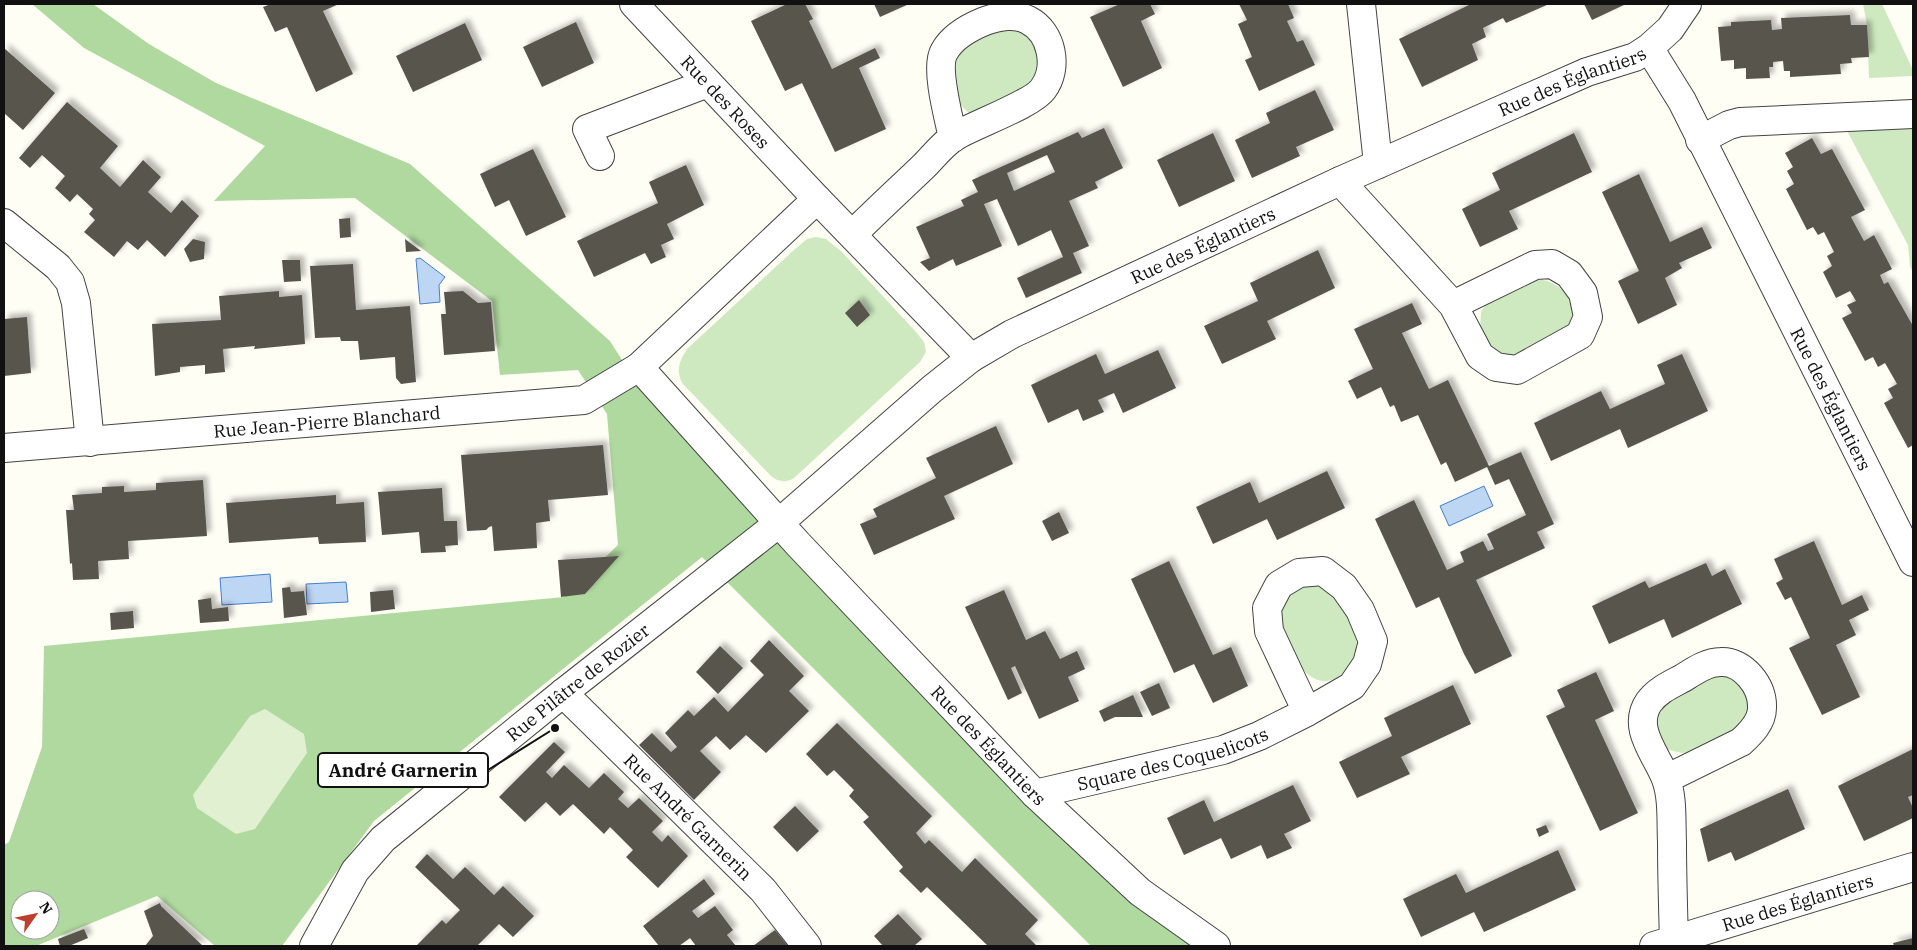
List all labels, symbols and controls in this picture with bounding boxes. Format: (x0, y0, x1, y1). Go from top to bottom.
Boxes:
street label: Rue des Églantiers (1495, 41, 1650, 121)
street label: Rue des Roses (676, 50, 775, 153)
street label: Rue des Églantiers (1127, 201, 1279, 289)
street label: Rue des Églantiers (1786, 324, 1877, 474)
street label: Rue Jean-Pierre Blanchard (212, 400, 441, 442)
street label: Rue Pilâtre de Rozier (501, 618, 654, 746)
street label: Rue des Églantiers (926, 680, 1051, 810)
street label: Square des Coquelicots (1075, 722, 1272, 795)
street label: Rue André Garnerin (619, 748, 757, 885)
callout: André Garnerin (318, 753, 488, 787)
text: André Garnerin (328, 758, 478, 782)
street label: Rue des Églantiers (1719, 868, 1876, 936)
north arrow (10, 890, 60, 940)
text: N (35, 898, 56, 917)

